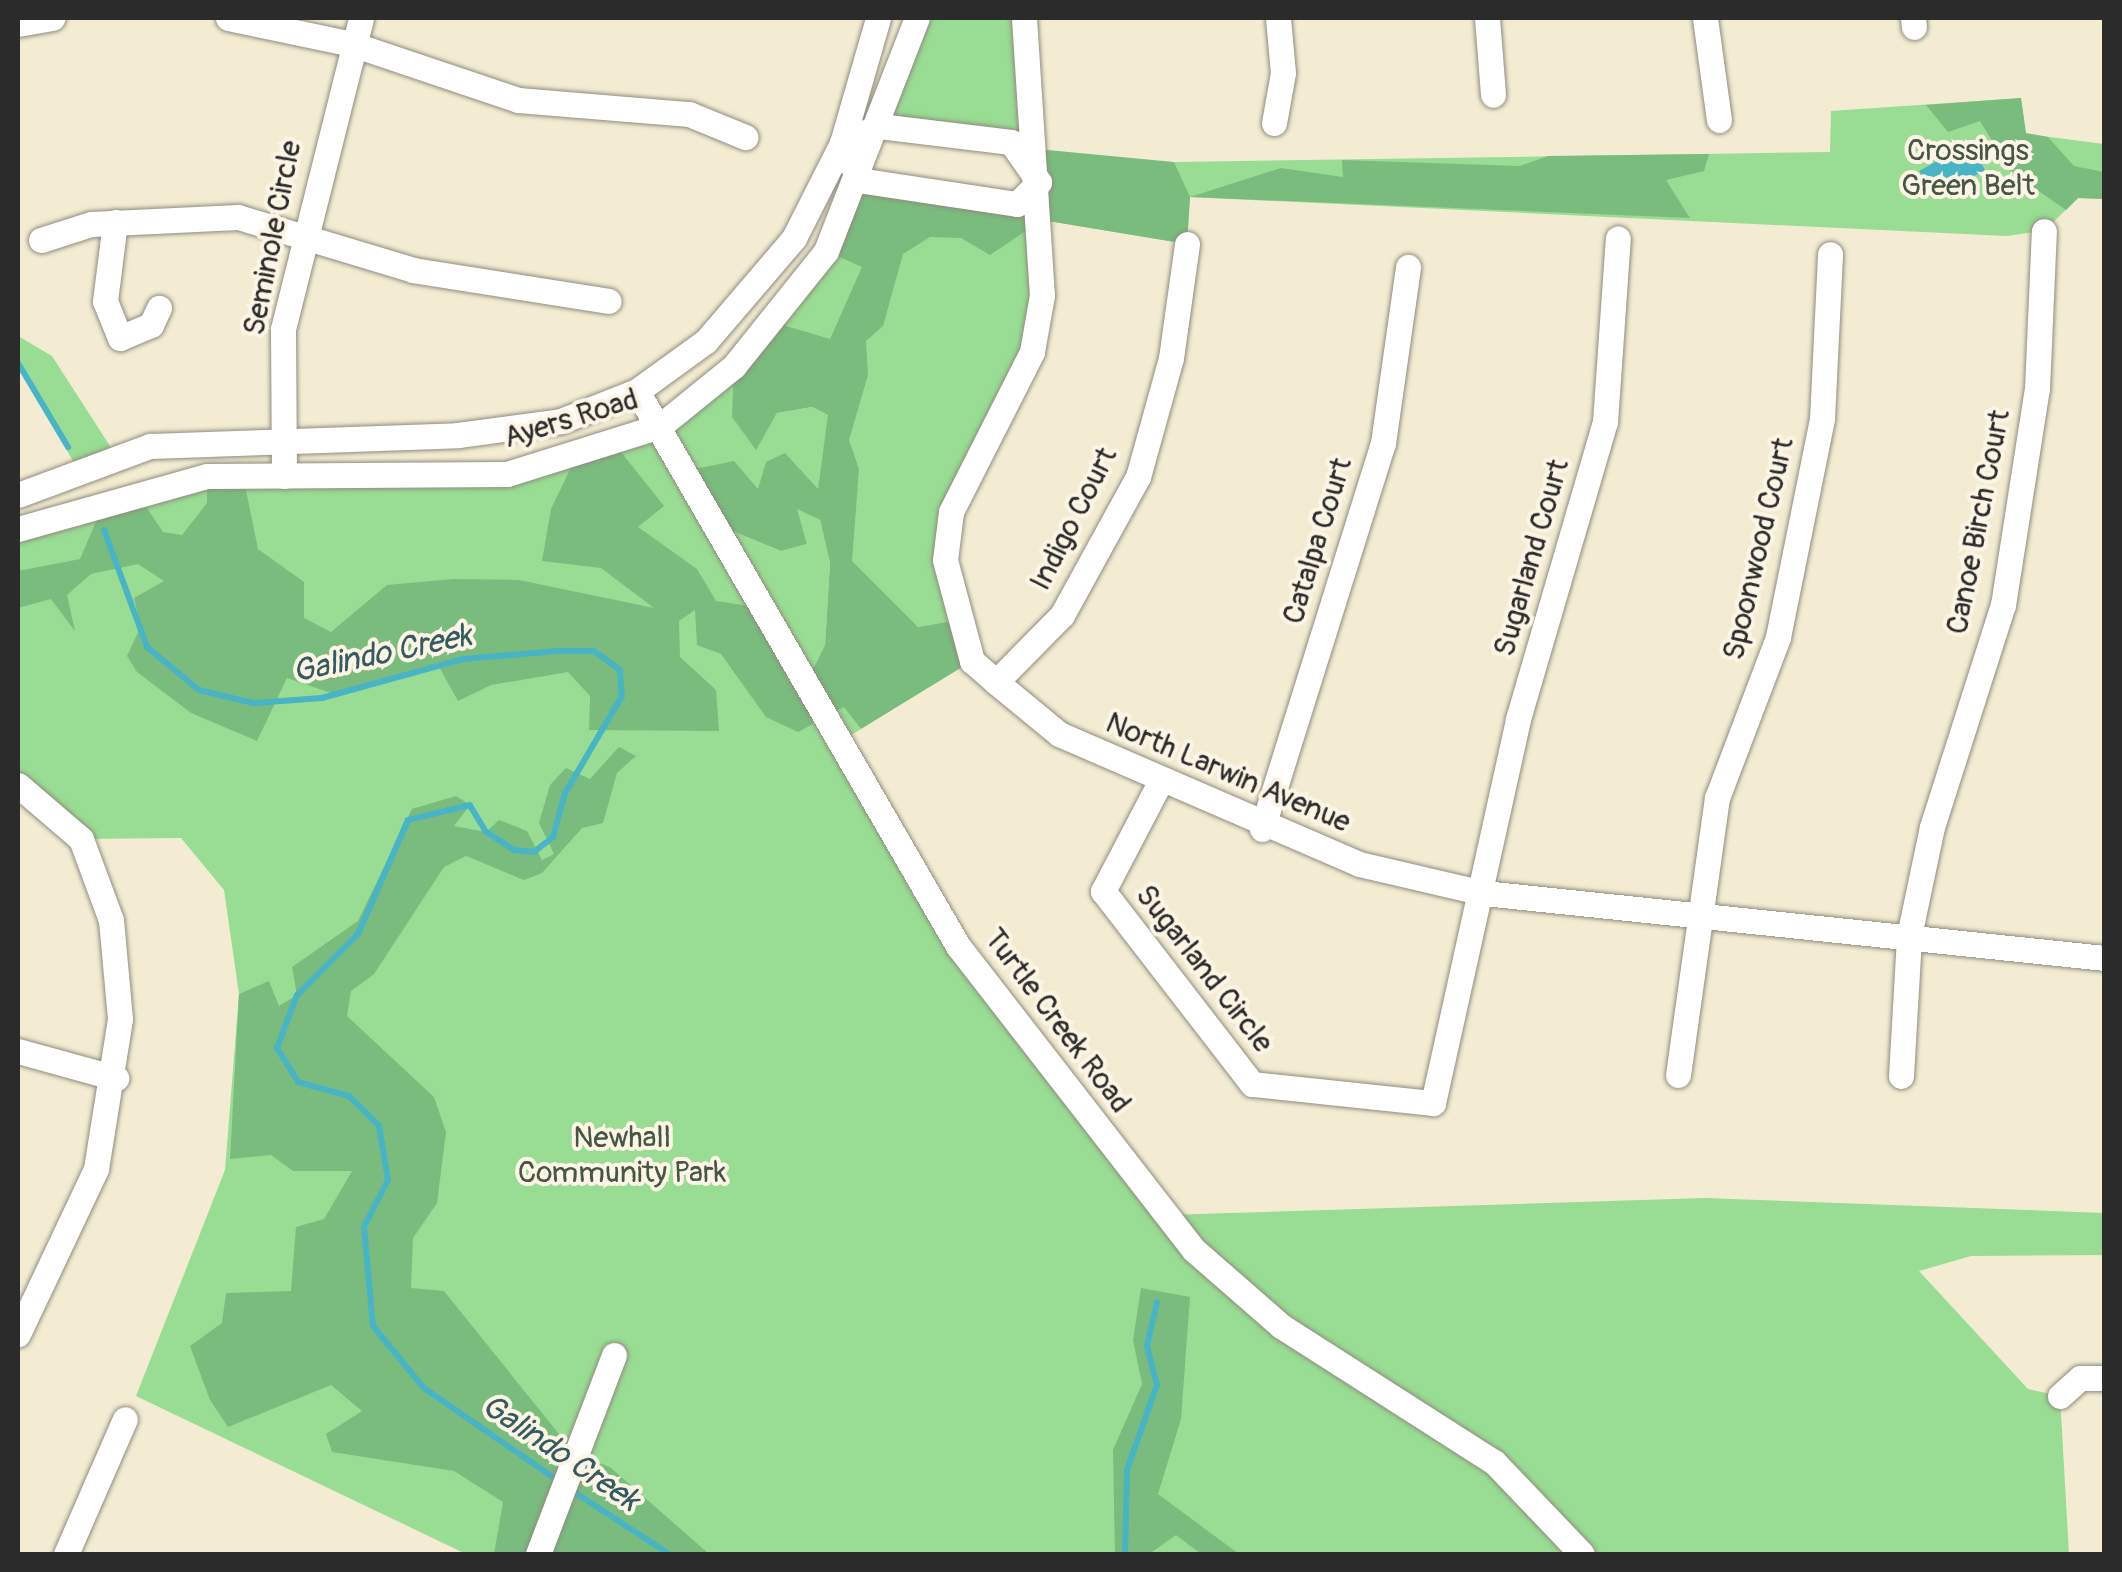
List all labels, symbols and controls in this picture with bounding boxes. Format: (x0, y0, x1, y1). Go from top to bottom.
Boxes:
park label: Crossings Green Belt (1901, 133, 2035, 204)
street label: Seminole Circle (236, 138, 310, 338)
street label: Ayers Road (500, 382, 642, 456)
street label: Canoe Birch Court (1940, 407, 2018, 637)
street label: Spoonwood Court (1716, 434, 1802, 664)
street label: Indigo Court (1023, 441, 1125, 597)
street label: Catalpa Court (1276, 454, 1360, 628)
street label: Sugarland Court (1487, 455, 1577, 661)
water label: Galindo Creek (289, 616, 475, 692)
street label: North Larwin Avenue (1100, 705, 1356, 841)
street label: Sugarland Circle (1127, 878, 1281, 1060)
street label: Turtle Creek Road (976, 922, 1138, 1120)
park label: Newhall Community Park (518, 1120, 726, 1190)
water label: Galindo Creek (474, 1386, 646, 1520)

